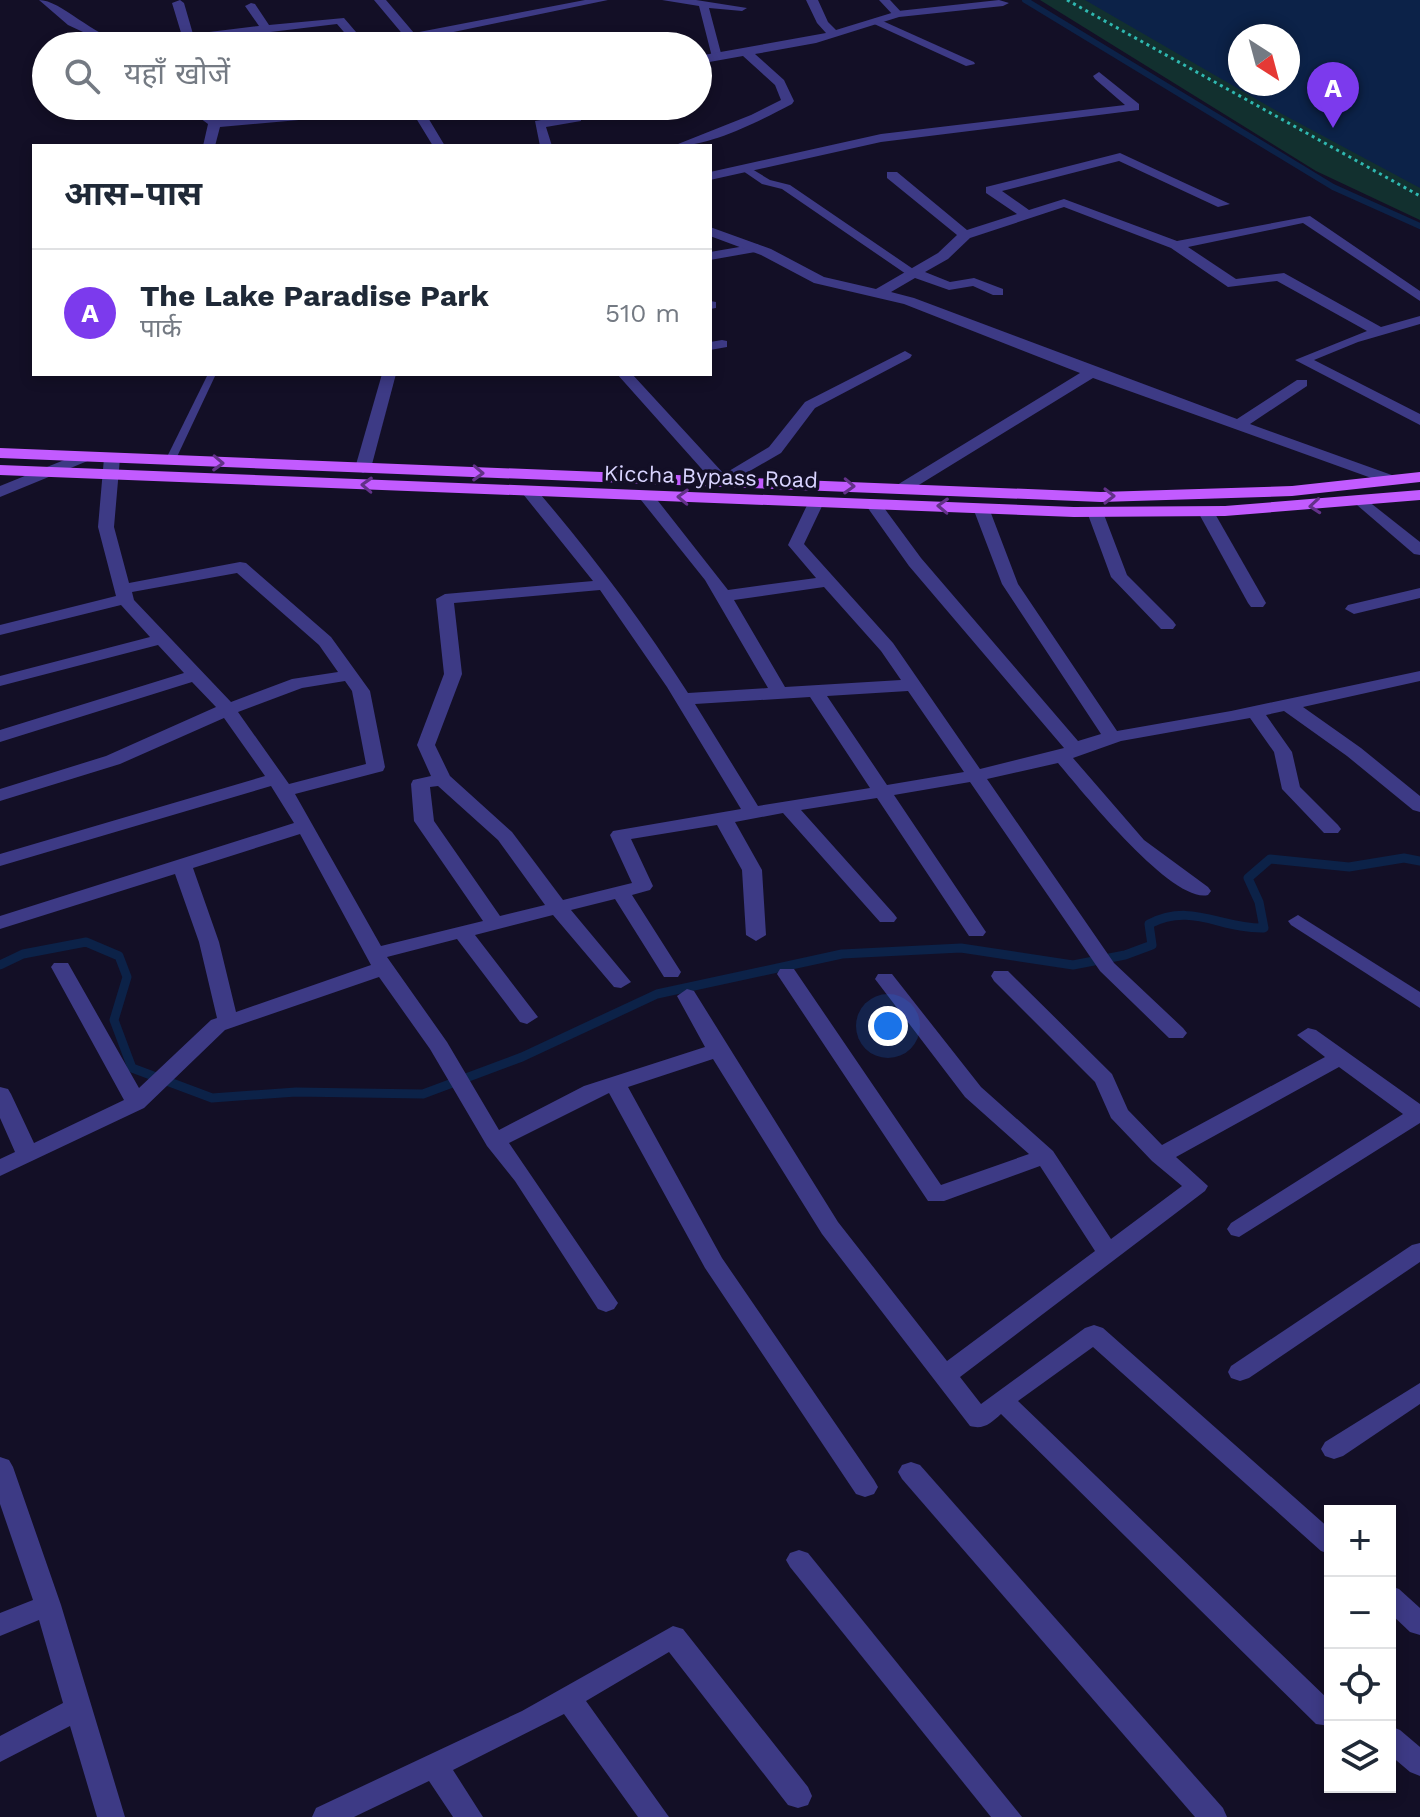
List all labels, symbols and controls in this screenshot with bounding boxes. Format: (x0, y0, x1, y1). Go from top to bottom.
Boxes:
north arrow (1228, 24, 1300, 96)
search box (32, 32, 712, 120)
icon: search (60, 54, 104, 98)
text: यहाँ खोजें (124, 56, 230, 91)
pin: A (1307, 62, 1359, 128)
text: आस-पास (64, 173, 202, 213)
text: The Lake Paradise Park (140, 278, 489, 313)
text: A (81, 298, 99, 328)
text: 510 m (605, 298, 680, 328)
text: पार्क (140, 313, 181, 343)
one-way arrow (212, 454, 225, 471)
street label: Kiccha Bypass Road (603, 460, 819, 493)
one-way arrow (472, 464, 485, 481)
one-way arrow (360, 477, 373, 494)
one-way arrow (843, 478, 856, 495)
one-way arrow (1103, 487, 1116, 505)
one-way arrow (676, 488, 689, 505)
one-way arrow (1308, 497, 1321, 514)
one-way arrow (936, 498, 949, 515)
your location (868, 1006, 908, 1046)
map controls (1324, 1505, 1396, 1793)
button: + (1324, 1505, 1396, 1577)
button: − (1324, 1577, 1396, 1649)
button: locate (1324, 1649, 1396, 1721)
button: layers (1324, 1721, 1396, 1793)

